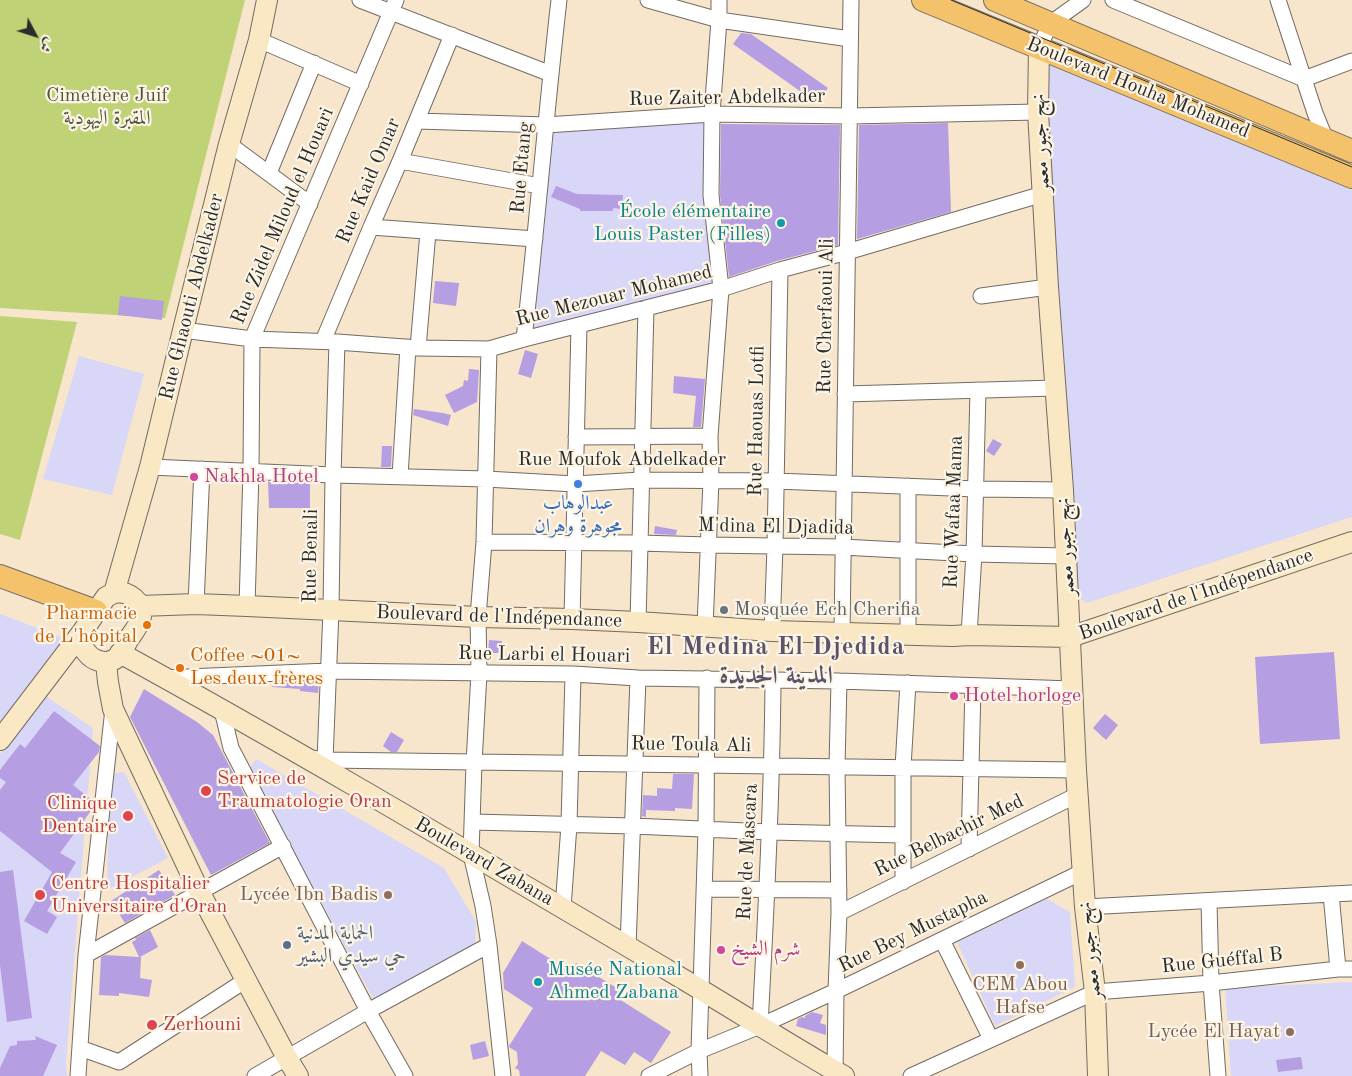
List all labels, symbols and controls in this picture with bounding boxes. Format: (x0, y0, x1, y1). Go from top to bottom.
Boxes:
north arrow (10, 10, 60, 60)
street label: Boulevard Houha Mohamed (1023, 32, 1253, 144)
text: ش (37, 35, 56, 54)
park label: Cimetière Juif المقبرة اليهودية (46, 84, 168, 131)
street label: Rue Zaiter Abdelkader (628, 84, 826, 112)
street label: نهج جبور معمر (1026, 93, 1056, 193)
street label: Rue Zidel Miloud el Houari (226, 104, 340, 328)
street label: Rue Kaid Omar (332, 115, 406, 247)
street label: Rue Etang (506, 121, 538, 215)
street label: Rue Ghaouti Abdelkader (155, 191, 229, 403)
place label: École élémentaire Louis Paster (Filles) (594, 200, 771, 247)
marker: École élémentaire Louis Paster (Filles) (775, 217, 787, 229)
street label: Rue Cherfaoui Ali (813, 238, 839, 394)
street label: Rue Mezouar Mohamed (513, 260, 715, 332)
street label: Rue Haouas Lotfi (744, 345, 770, 497)
street label: Rue Wafaa Mama (939, 435, 969, 589)
street label: Rue Moufok Abdelkader (518, 448, 726, 472)
place label: Nakhla Hotel (204, 465, 319, 489)
marker: Nakhla Hotel (188, 471, 200, 483)
marker: عبدالوهاب مجوهرة وهران (572, 478, 584, 490)
place label: عبدالوهاب مجوهرة وهران (534, 492, 622, 539)
street label: نهج جبور معمر (1051, 497, 1081, 597)
street label: Rue Benali (298, 509, 324, 603)
street label: M'dina El Djadida (698, 514, 854, 540)
street label: Boulevard de l'Indépendance (1076, 544, 1316, 646)
place label: Mosquée Ech Cherifia (734, 598, 921, 622)
street label: Boulevard de l'Indépendance (376, 601, 622, 633)
place label: Pharmacie de L'hôpital (35, 602, 137, 649)
marker: Mosquée Ech Cherifia (718, 604, 730, 616)
marker: Pharmacie de L'hôpital (141, 619, 153, 631)
district label: El Medina El Djedida المدينة الجديدة (644, 632, 908, 691)
street label: Rue Larbi el Houari (458, 641, 630, 669)
place label: Coffee ~01~ Les deux frères (190, 644, 323, 691)
marker: Coffee ~01~ Les deux frères (174, 662, 186, 674)
place label: Hotel horloge (964, 684, 1081, 708)
marker: Hotel horloge (948, 690, 960, 702)
street label: Rue Toula Ali (631, 732, 751, 758)
place label: Service de Traumatologie Oran (217, 767, 392, 814)
street label: Rue de Mascara (732, 783, 764, 921)
marker: Service de Traumatologie Oran (199, 784, 213, 798)
street label: Rue Belbachir Med (870, 789, 1028, 883)
place label: Clinique Dentaire (42, 792, 117, 839)
marker: Clinique Dentaire (121, 809, 135, 823)
street label: Boulevard Zabana (410, 812, 558, 912)
place label: Centre Hospitalier Universitaire d'Oran (51, 872, 227, 919)
place label: Lycée Ibn Badis (240, 883, 378, 907)
street label: Rue Bey Mustapha (834, 885, 992, 979)
marker: Centre Hospitalier Universitaire d'Oran (33, 888, 47, 902)
marker: Lycée Ibn Badis (382, 889, 394, 901)
street label: نهج جبور معمر (1073, 901, 1107, 1001)
place label: الحماية المدنية حي سيدي البشير (297, 922, 406, 969)
place label: شرم الشيخ (731, 938, 800, 962)
marker: الحماية المدنية حي سيدي البشير (281, 939, 293, 951)
street label: Rue Guéffal B (1160, 943, 1284, 979)
marker: شرم الشيخ (715, 944, 727, 956)
place label: Musée National Ahmed Zabana (548, 958, 682, 1005)
marker: CEM Abou Hafse (1014, 959, 1026, 971)
place label: CEM Abou Hafse (972, 973, 1068, 1020)
marker: Musée National Ahmed Zabana (532, 976, 544, 988)
place label: Zerhouni (163, 1013, 241, 1037)
marker: Zerhouni (145, 1018, 159, 1032)
place label: Lycée El Hayat (1147, 1020, 1280, 1044)
marker: Lycée El Hayat (1284, 1026, 1296, 1038)

